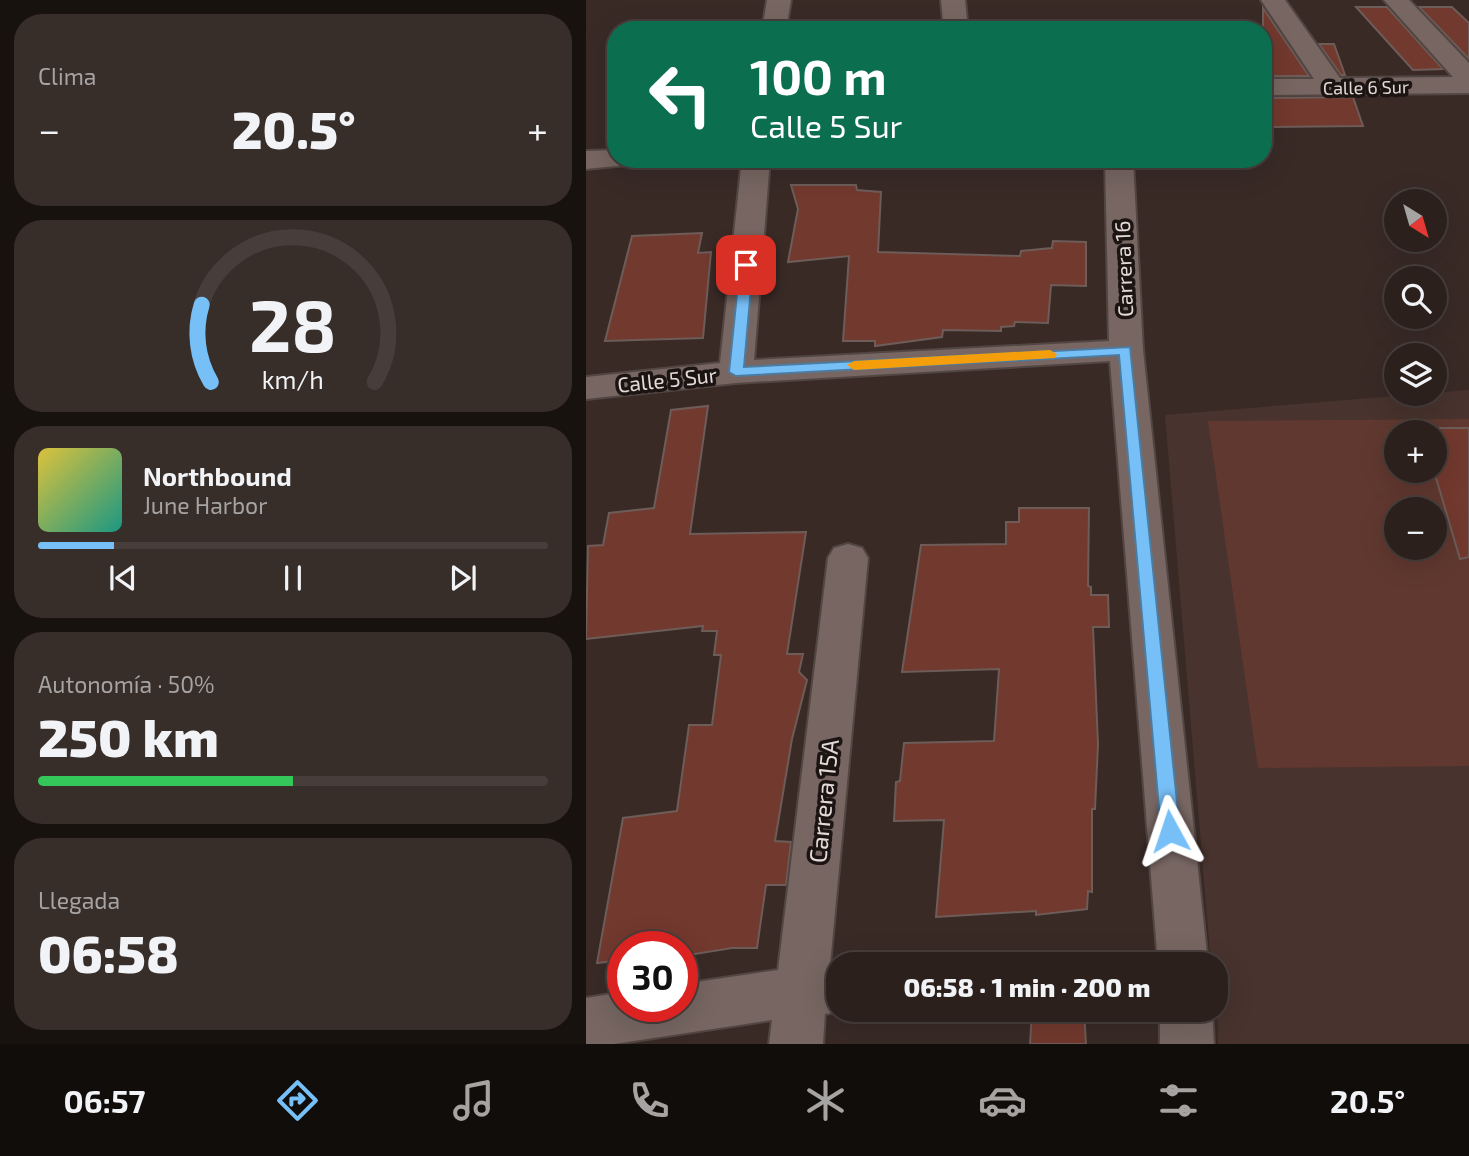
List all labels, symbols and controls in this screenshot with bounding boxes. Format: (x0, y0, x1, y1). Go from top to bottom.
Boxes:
text: 100 m (750, 46, 887, 105)
icon: left (635, 49, 726, 140)
text: Clima (38, 62, 96, 90)
street label: Calle 6 Sur (1323, 75, 1409, 99)
text: 20.5° (232, 97, 356, 159)
text: − (38, 106, 60, 152)
text: + (527, 106, 548, 152)
text: Calle 5 Sur (750, 106, 902, 144)
north arrow (1384, 189, 1447, 252)
map controls (1384, 189, 1447, 560)
street label: Carrera 16 (1109, 220, 1137, 318)
pin (716, 235, 776, 295)
icon: arrive (727, 246, 765, 284)
button: search (1384, 266, 1447, 329)
text: 28 (249, 279, 337, 367)
button: layers (1384, 343, 1447, 406)
street label: Calle 5 Sur (616, 361, 719, 397)
text: km/h (262, 364, 324, 394)
button: + (1384, 420, 1447, 483)
text: Northbound (143, 460, 292, 491)
text: June Harbor (143, 491, 267, 519)
button: − (1384, 497, 1447, 560)
icon: previous (104, 559, 142, 597)
icon: pause (274, 559, 312, 597)
icon: next (444, 559, 482, 597)
text: Autonomía · 50% (38, 670, 215, 698)
text: 250 km (38, 705, 219, 767)
street label: Carrera 15A (802, 738, 844, 864)
position arrow (1133, 794, 1207, 868)
text: Llegada (38, 886, 120, 914)
text: 06:58 (38, 921, 179, 983)
speed limit sign: 30 (607, 931, 698, 1022)
text: 06:58 · 1 min · 200 m (903, 971, 1151, 1002)
icon: directions (273, 1076, 322, 1125)
icon: music (449, 1076, 498, 1125)
icon: phone (625, 1076, 674, 1125)
icon: climate (801, 1076, 850, 1125)
icon: car (978, 1076, 1027, 1125)
icon: filters (1154, 1076, 1203, 1125)
text: 06:57 (64, 1081, 145, 1119)
text: 20.5° (1330, 1081, 1405, 1119)

